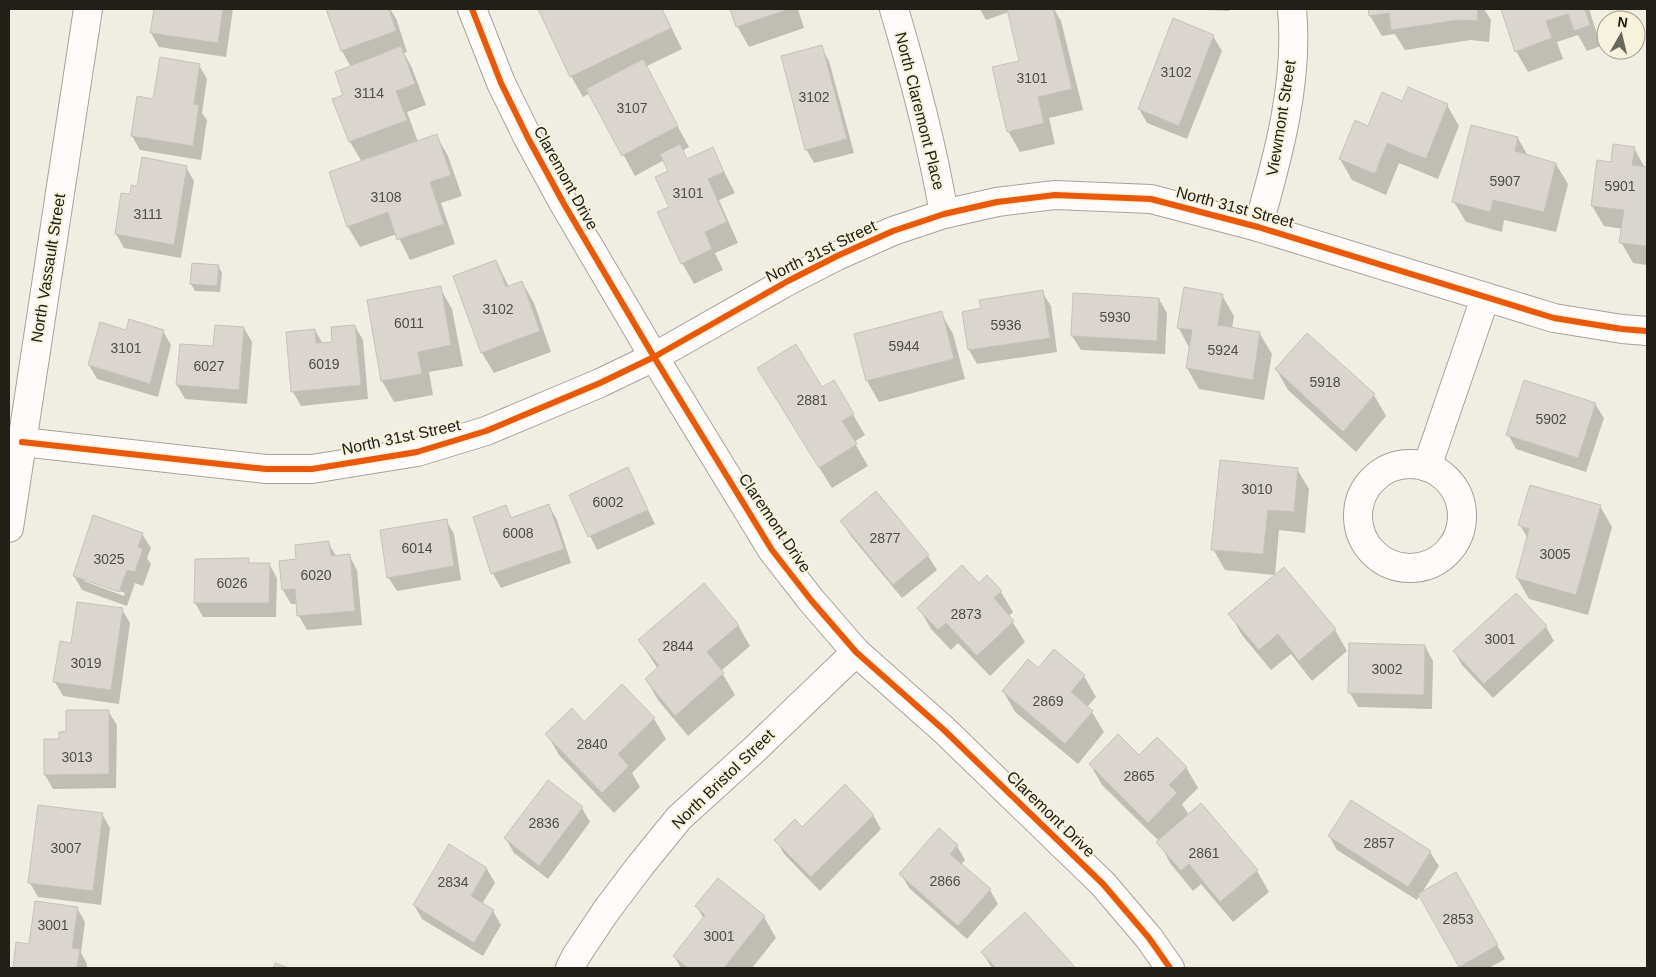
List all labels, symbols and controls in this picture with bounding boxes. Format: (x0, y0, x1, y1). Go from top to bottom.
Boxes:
north arrow (1596, 10, 1646, 60)
text: N (1617, 13, 1629, 31)
street label: North Claremont Place (892, 30, 948, 192)
street label: Viewmont Street (1263, 58, 1299, 177)
house number: 3102 (1160, 64, 1192, 80)
house number: 3101 (1016, 70, 1048, 86)
house number: 3114 (354, 85, 384, 101)
house number: 3102 (798, 89, 830, 105)
house number: 3107 (616, 100, 648, 116)
street label: Claremont Drive (531, 123, 602, 233)
house number: 5907 (1489, 173, 1521, 189)
house number: 5901 (1604, 178, 1636, 194)
street label: North 31st Street (1174, 183, 1296, 231)
house number: 3101 (672, 185, 704, 201)
house number: 3108 (370, 189, 402, 205)
street label: North Vassault Street (28, 192, 68, 344)
house number: 3111 (133, 206, 163, 222)
street label: North 31st Street (763, 217, 880, 285)
house number: 3102 (482, 301, 514, 317)
house number: 5930 (1099, 309, 1131, 325)
house number: 6011 (394, 315, 424, 331)
house number: 5936 (990, 317, 1022, 333)
house number: 5944 (888, 338, 920, 354)
house number: 3101 (110, 340, 142, 356)
house number: 5924 (1207, 342, 1239, 358)
house number: 6019 (308, 356, 340, 372)
house number: 6027 (193, 358, 225, 374)
house number: 5918 (1309, 374, 1341, 390)
house number: 2881 (796, 392, 828, 408)
house number: 5902 (1535, 411, 1567, 427)
street label: North 31st Street (340, 416, 462, 458)
street label: Claremont Drive (736, 470, 814, 576)
house number: 3010 (1241, 481, 1273, 497)
house number: 6002 (592, 494, 624, 510)
house number: 6008 (502, 525, 534, 541)
house number: 2877 (869, 530, 901, 546)
house number: 6014 (401, 540, 433, 556)
house number: 3005 (1539, 546, 1571, 562)
house number: 3025 (93, 551, 125, 567)
house number: 6020 (300, 567, 332, 583)
house number: 6026 (216, 575, 248, 591)
house number: 2873 (950, 606, 982, 622)
house number: 3001 (1484, 631, 1516, 647)
house number: 2844 (662, 638, 694, 654)
house number: 3019 (70, 655, 102, 671)
house number: 3002 (1371, 661, 1403, 677)
house number: 2869 (1032, 693, 1064, 709)
street label: North Bristol Street (668, 726, 778, 832)
house number: 2840 (576, 736, 608, 752)
house number: 3013 (61, 749, 93, 765)
street label: Claremont Drive (1004, 768, 1099, 860)
house number: 2865 (1123, 768, 1155, 784)
house number: 2836 (528, 815, 560, 831)
house number: 2857 (1363, 835, 1395, 851)
house number: 3007 (50, 840, 82, 856)
house number: 2861 (1188, 845, 1220, 861)
house number: 2866 (929, 873, 961, 889)
house number: 2834 (437, 874, 469, 890)
house number: 2853 (1442, 911, 1474, 927)
house number: 3001 (37, 917, 69, 933)
house number: 3001 (703, 928, 735, 944)

